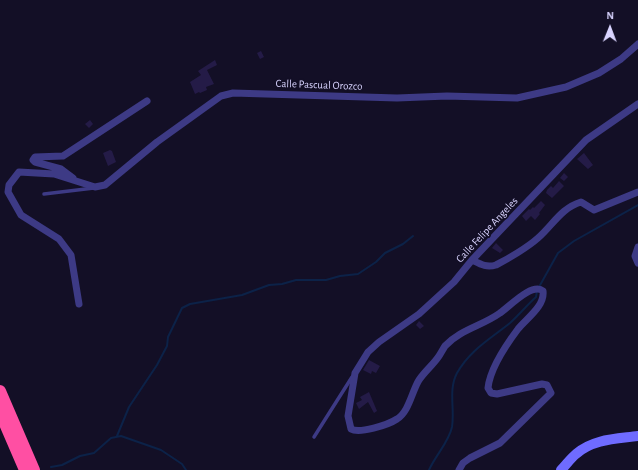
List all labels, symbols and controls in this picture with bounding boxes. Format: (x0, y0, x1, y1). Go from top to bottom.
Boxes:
north arrow (590, 8, 630, 48)
text: N (606, 10, 614, 21)
street label: Calle Pascual Orozco (275, 77, 363, 93)
street label: Calle Felipe Angeles (453, 195, 521, 265)

